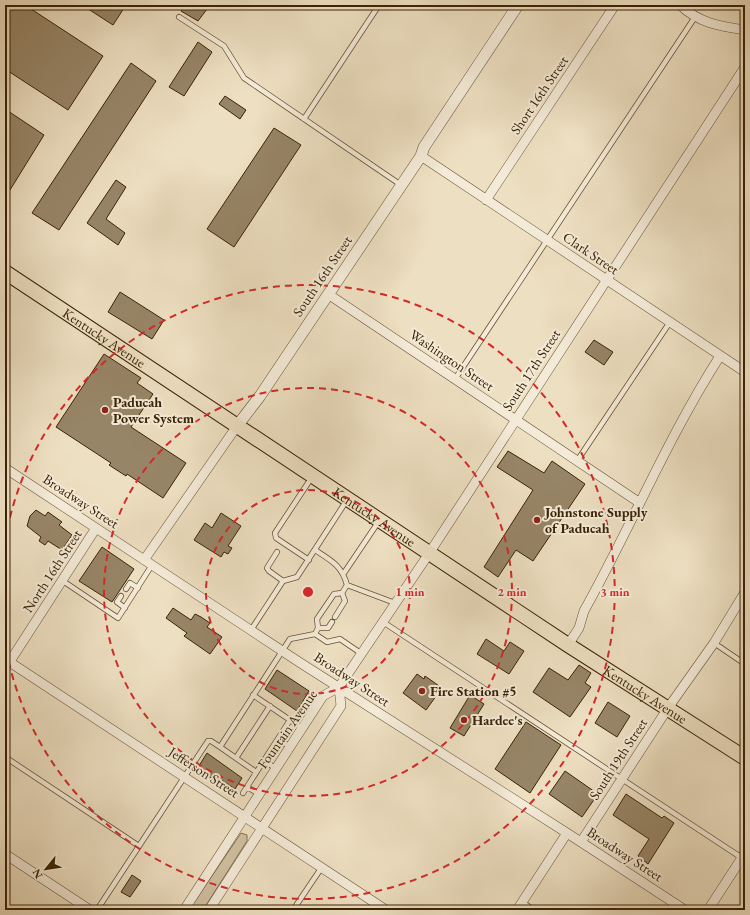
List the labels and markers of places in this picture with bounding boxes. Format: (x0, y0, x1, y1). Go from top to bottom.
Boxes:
place label: Paducah Power System (113, 393, 195, 427)
marker: Paducah Power System (100, 405, 110, 415)
place label: Johnstone Supply of Paducah (543, 503, 648, 537)
marker: Johnstone Supply of Paducah (532, 515, 542, 525)
centre of rings (301, 585, 315, 599)
place label: Fire Station #5 (430, 682, 517, 700)
marker: Fire Station #5 (417, 686, 427, 696)
place label: Hardee's (472, 711, 523, 729)
marker: Hardee's (459, 715, 469, 725)

